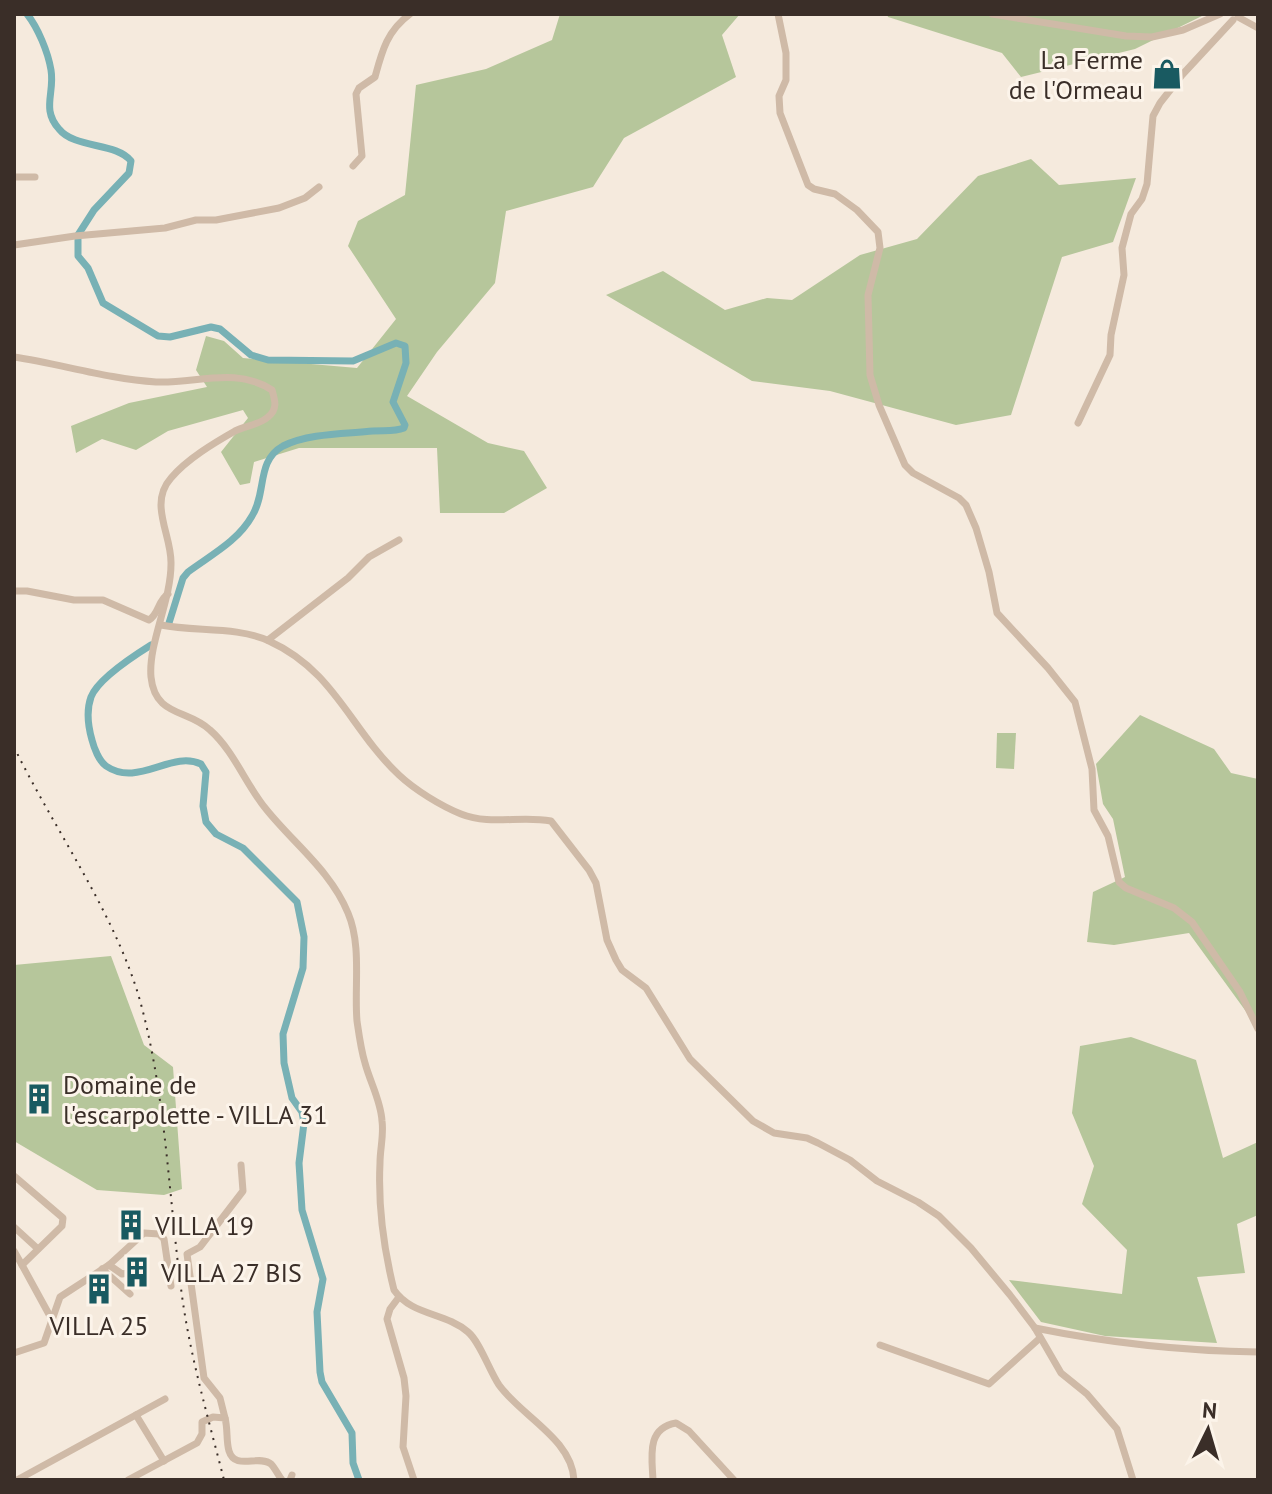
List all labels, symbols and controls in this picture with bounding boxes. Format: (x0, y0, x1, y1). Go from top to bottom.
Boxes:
place label: La Ferme de l'Ormeau (1009, 43, 1143, 106)
shop icon: La Ferme de l'Ormeau (1150, 57, 1184, 91)
place label: Domaine de l'escarpolette - VILLA 31 (63, 1068, 328, 1131)
building icon: Domaine de l'escarpolette - VILLA 31 (22, 1082, 56, 1116)
building icon: VILLA 19 (114, 1208, 148, 1242)
place label: VILLA 19 (154, 1209, 254, 1242)
building icon: VILLA 27 BIS (120, 1255, 154, 1289)
place label: VILLA 27 BIS (160, 1256, 302, 1289)
building icon: VILLA 25 (82, 1272, 116, 1306)
place label: VILLA 25 (49, 1309, 148, 1342)
north arrow (1168, 1390, 1248, 1470)
text: N (1201, 1395, 1218, 1425)

